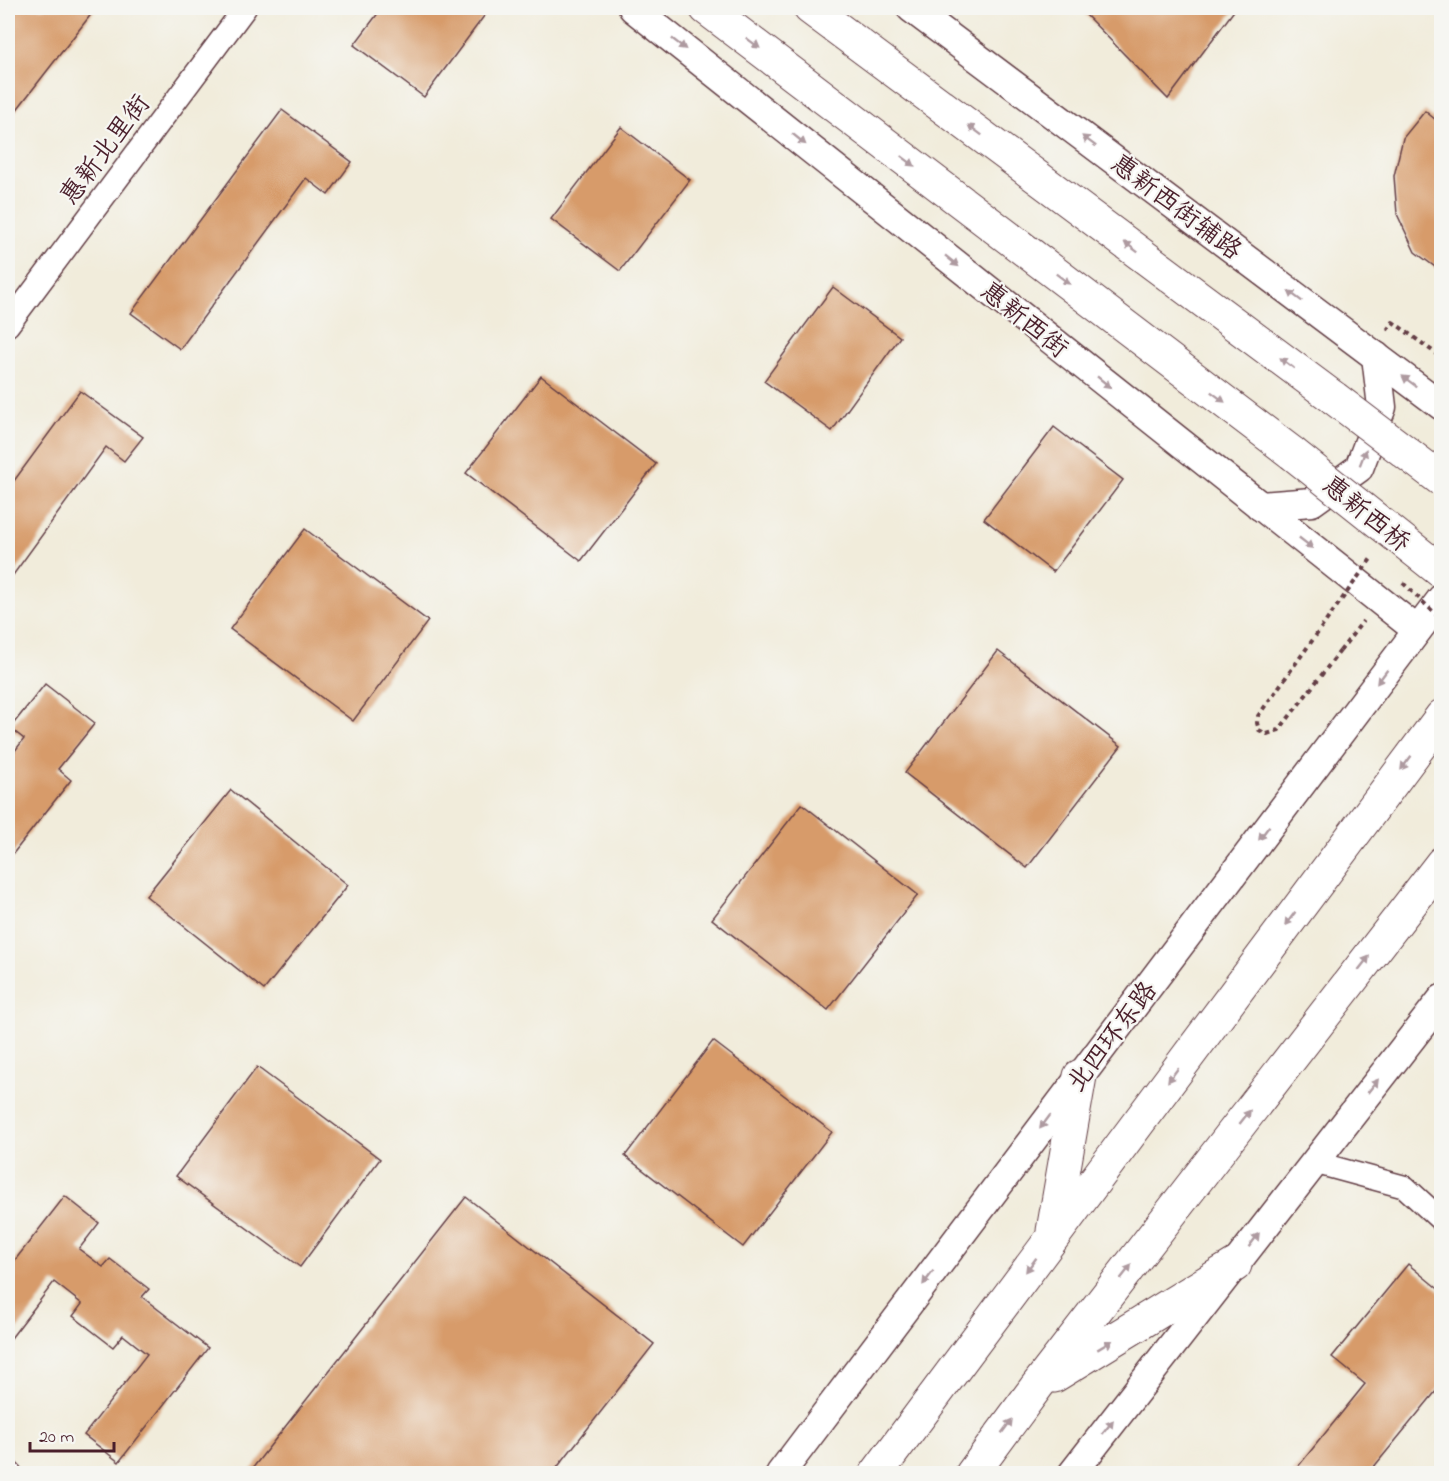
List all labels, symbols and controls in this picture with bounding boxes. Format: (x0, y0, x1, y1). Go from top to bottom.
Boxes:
one-way arrow (671, 37, 687, 50)
one-way arrow (744, 37, 760, 49)
street label: 惠新北里街 (52, 87, 161, 214)
one-way arrow (967, 125, 982, 137)
one-way arrow (791, 133, 807, 146)
one-way arrow (1082, 135, 1098, 147)
street label: 惠新西街辅路 (1101, 146, 1249, 271)
one-way arrow (899, 155, 915, 167)
one-way arrow (1124, 241, 1140, 253)
one-way arrow (944, 254, 959, 266)
one-way arrow (1055, 273, 1071, 285)
street label: 惠新西街 (971, 274, 1075, 369)
one-way arrow (1288, 290, 1303, 302)
one-way arrow (1280, 358, 1295, 370)
one-way arrow (1401, 375, 1417, 387)
one-way arrow (1096, 376, 1112, 389)
one-way arrow (1210, 391, 1226, 403)
one-way arrow (1359, 448, 1369, 466)
street label: 惠新西桥 (1313, 468, 1417, 563)
one-way arrow (1298, 536, 1314, 549)
one-way arrow (1376, 670, 1388, 685)
one-way arrow (1401, 755, 1413, 770)
one-way arrow (1259, 825, 1271, 840)
one-way arrow (1284, 910, 1296, 926)
one-way arrow (1358, 955, 1371, 971)
street label: 北四环东路 (1059, 974, 1168, 1101)
one-way arrow (1167, 1067, 1179, 1083)
one-way arrow (1366, 1078, 1379, 1094)
one-way arrow (1238, 1110, 1250, 1125)
one-way arrow (1040, 1115, 1052, 1130)
one-way arrow (1247, 1233, 1259, 1248)
one-way arrow (1026, 1257, 1038, 1272)
one-way arrow (1119, 1264, 1131, 1279)
one-way arrow (922, 1270, 934, 1286)
one-way arrow (1097, 1339, 1113, 1350)
scale bar (30, 1415, 114, 1453)
one-way arrow (1001, 1419, 1013, 1435)
one-way arrow (1101, 1420, 1113, 1435)
text: 20 m (39, 1425, 74, 1451)

